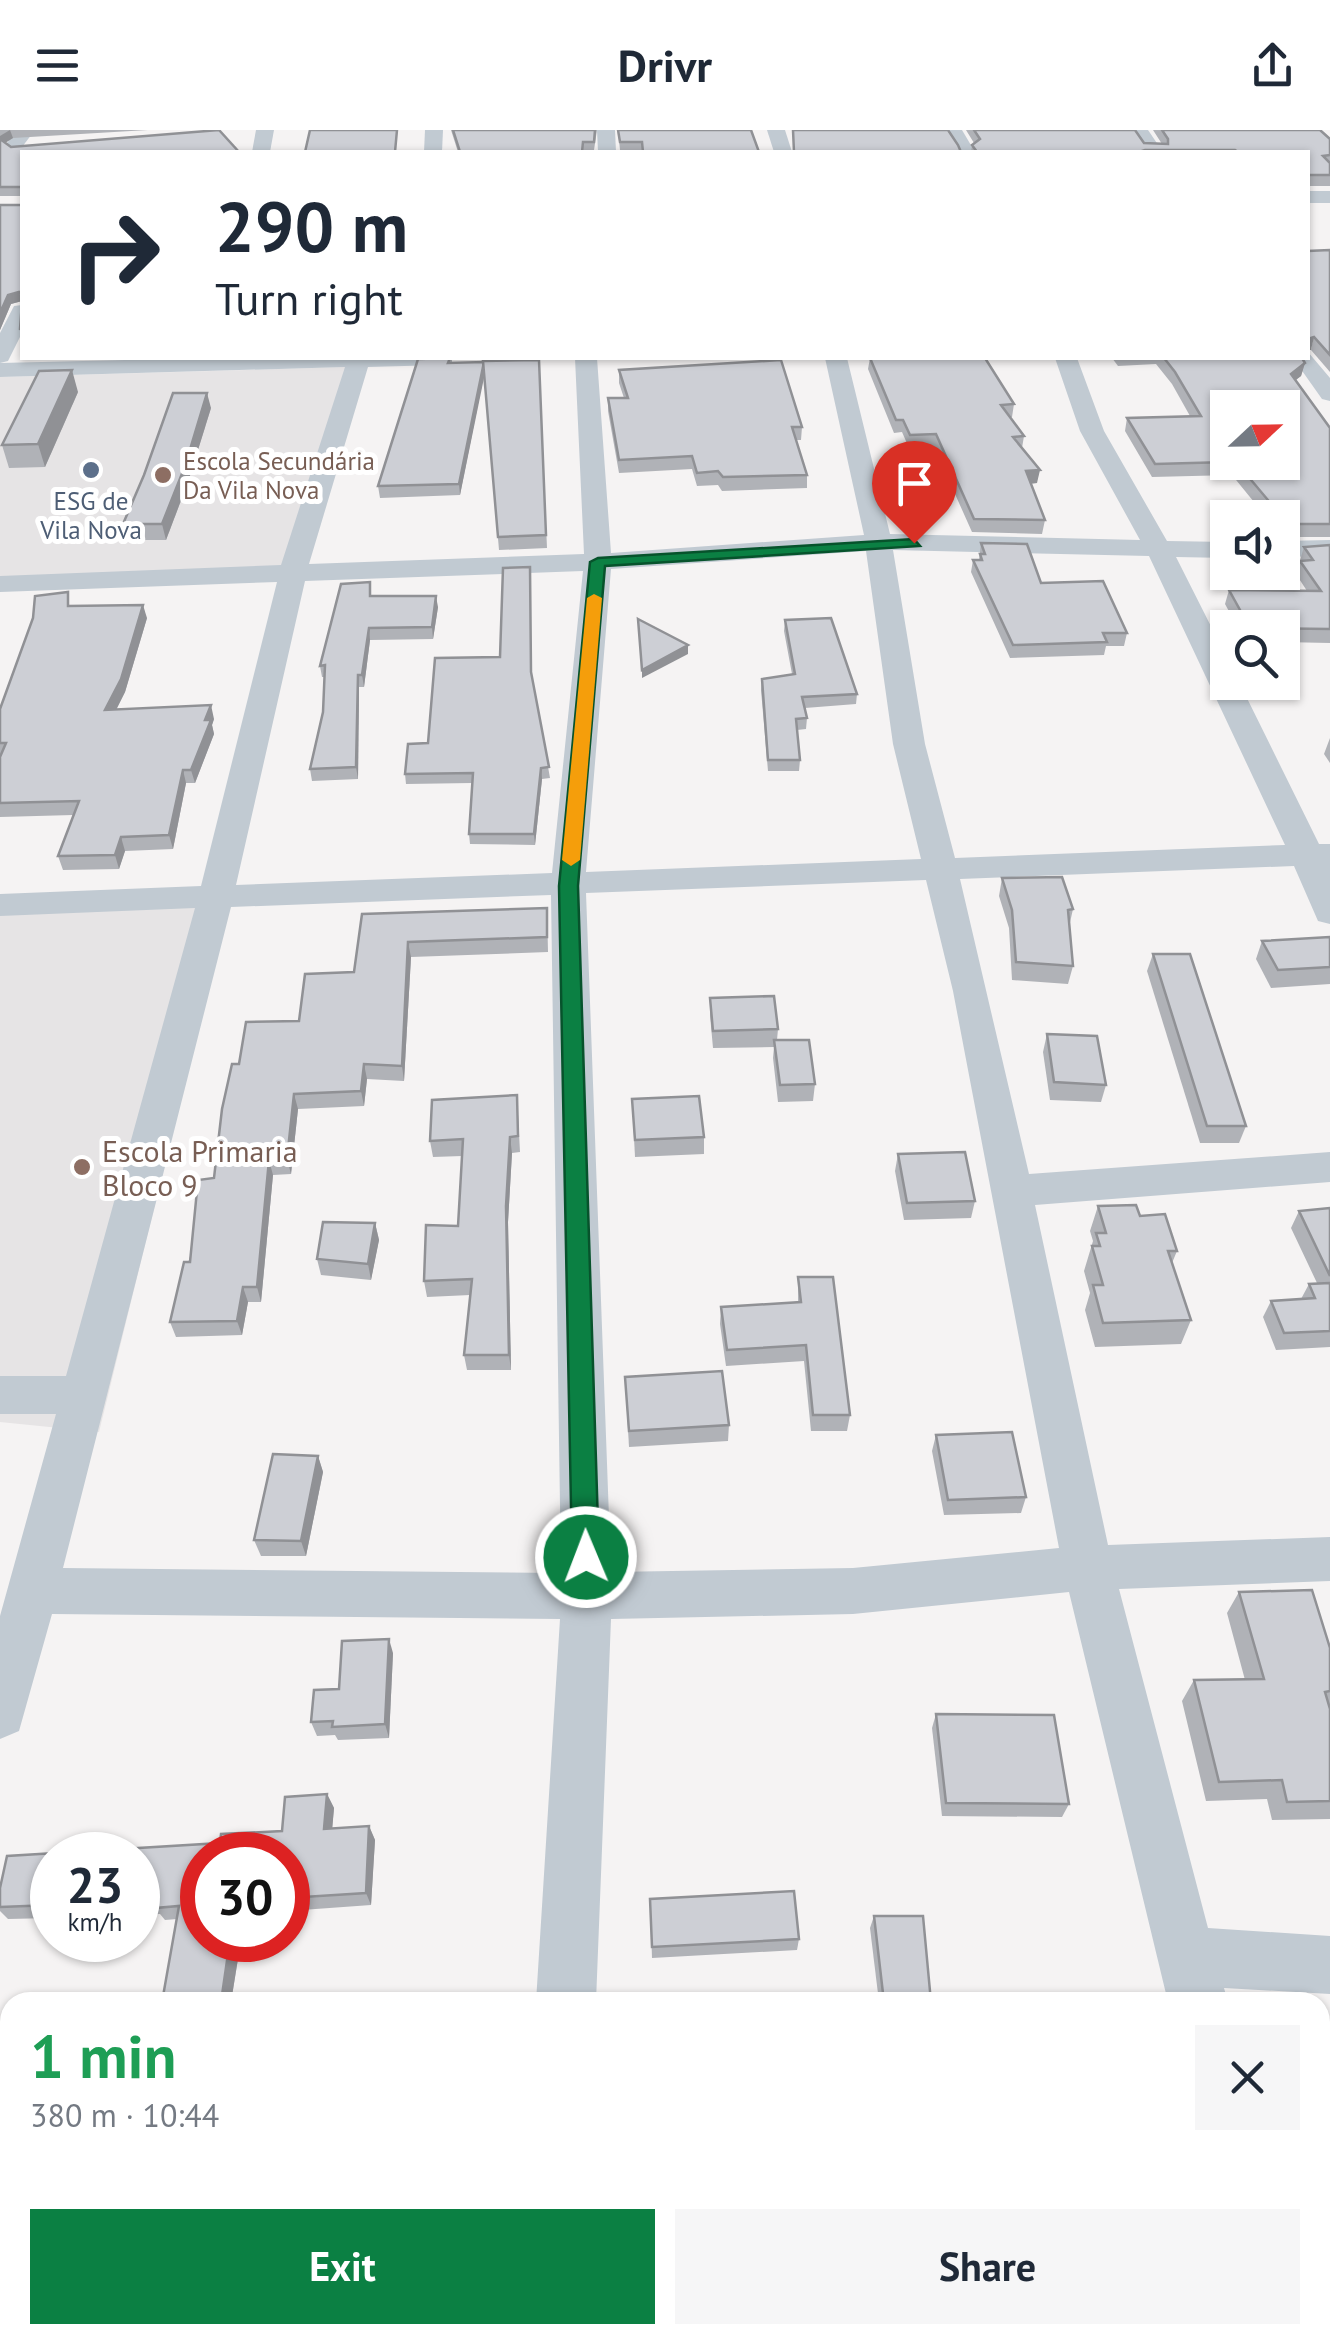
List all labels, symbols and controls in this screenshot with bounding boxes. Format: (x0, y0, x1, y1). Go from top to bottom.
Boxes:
text: Drivr (618, 36, 712, 94)
icon: menu (30, 38, 85, 93)
icon: share (1245, 38, 1300, 93)
text: 290 m (215, 181, 408, 271)
icon: right (50, 190, 180, 320)
text: Turn right (215, 269, 403, 327)
north arrow (1210, 390, 1300, 480)
map controls (1210, 390, 1300, 700)
pin (872, 441, 957, 544)
place label: Escola Secundária Da Vila Nova (183, 445, 375, 506)
icon: arrive (887, 456, 942, 511)
marker: ESG de Vila Nova (80, 459, 102, 481)
marker: Escola Secundária Da Vila Nova (152, 464, 174, 486)
place label: ESG de Vila Nova (39, 485, 142, 546)
button: sound (1210, 500, 1300, 590)
button: search (1210, 610, 1300, 700)
place label: Escola Primaria Bloco 9 (102, 1131, 298, 1204)
marker: Escola Primaria Bloco 9 (71, 1156, 93, 1178)
position arrow (534, 1505, 638, 1609)
speed limit sign: 30 (180, 1832, 310, 1962)
text: 23 (67, 1852, 123, 1917)
text: km/h (68, 1906, 122, 1938)
text: 1 min (30, 2017, 176, 2095)
button: close (1195, 2025, 1300, 2130)
text: 380 m · 10:44 (30, 2094, 219, 2136)
button: Exit (30, 2209, 655, 2324)
button: Share (675, 2209, 1300, 2324)

